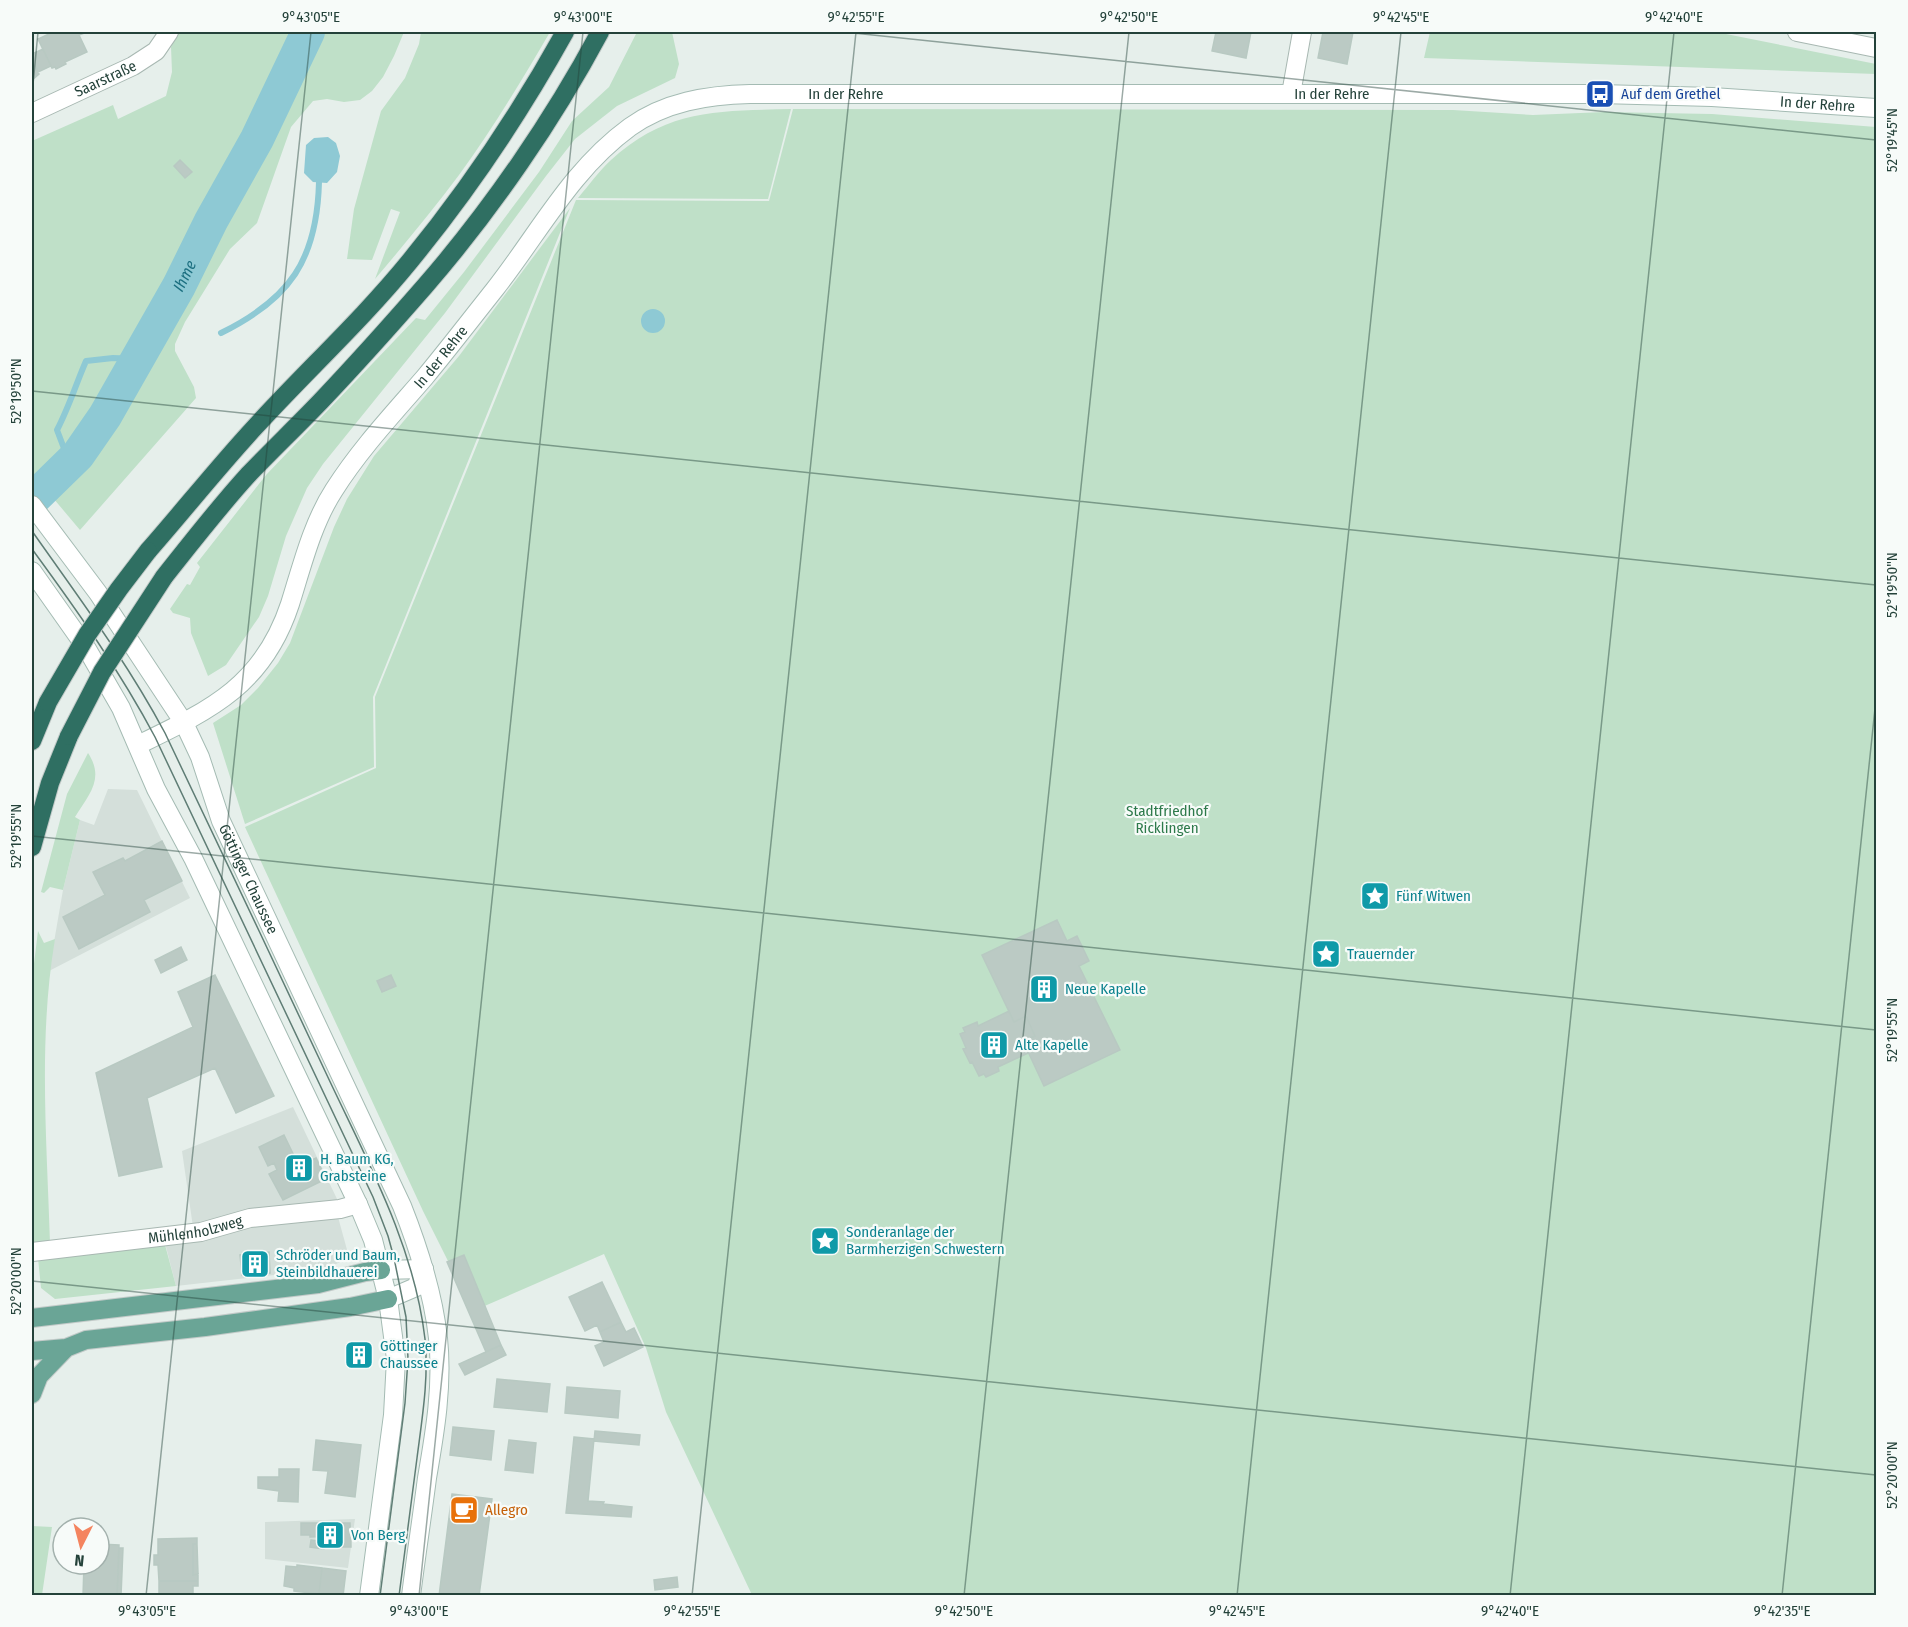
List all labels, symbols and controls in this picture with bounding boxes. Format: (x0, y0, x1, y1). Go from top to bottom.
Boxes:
text: 9°43'05"E (282, 8, 340, 26)
text: 9°43'00"E (553, 8, 613, 26)
text: 9°42'55"E (828, 8, 885, 26)
text: 9°42'50"E (1100, 8, 1158, 26)
text: 9°42'45"E (1373, 8, 1429, 26)
text: 9°42'40"E (1645, 8, 1703, 26)
street label: Saarstraße (72, 57, 139, 101)
bus stop icon: Auf dem Grethel (1584, 78, 1616, 110)
street label: In der Rehre (808, 85, 883, 103)
street label: In der Rehre (1294, 85, 1369, 103)
place label: Auf dem Grethel (1621, 85, 1720, 103)
street label: In der Rehre (1779, 93, 1856, 116)
text: 52°19'45"N (1883, 108, 1901, 172)
water label: Ihme (169, 257, 200, 295)
street label: In der Rehre (410, 322, 471, 392)
text: 52°19'50"N (7, 358, 25, 424)
text: 52°19'50"N (1883, 552, 1901, 618)
park label: Stadtfriedhof Ricklingen (1126, 802, 1209, 837)
text: 52°19'55"N (7, 804, 25, 868)
street label: Göttinger Chaussee (215, 821, 282, 937)
place icon: Fünf Witwen (1359, 880, 1391, 912)
place label: Fünf Witwen (1396, 887, 1471, 905)
place icon: Trauernder (1310, 938, 1342, 970)
place label: Trauernder (1347, 945, 1415, 963)
building icon: Neue Kapelle (1028, 973, 1060, 1005)
place label: Neue Kapelle (1065, 980, 1146, 998)
text: 52°19'55"N (1883, 998, 1901, 1062)
building icon: Alte Kapelle (978, 1029, 1010, 1061)
place label: Alte Kapelle (1015, 1036, 1088, 1054)
place label: H. Baum KG, Grabsteine (320, 1150, 394, 1185)
building icon: H. Baum KG, Grabsteine (283, 1152, 315, 1184)
street label: Mühlenholzweg (147, 1212, 245, 1247)
place label: Sonderanlage der Barmherzigen Schwestern (846, 1223, 1005, 1258)
place icon: Sonderanlage der Barmherzigen Schwestern (809, 1225, 841, 1257)
place label: Schröder und Baum, Steinbildhauerei (276, 1246, 400, 1281)
text: 52°20'00"N (7, 1247, 25, 1315)
building icon: Schröder und Baum, Steinbildhauerei (239, 1248, 271, 1280)
place label: Göttinger Chaussee (380, 1337, 438, 1372)
building icon: Göttinger Chaussee (343, 1339, 375, 1371)
text: 52°20'00"N (1883, 1441, 1901, 1509)
cafe icon: Allegro (448, 1494, 480, 1526)
place label: Allegro (485, 1501, 528, 1519)
north arrow (51, 1516, 111, 1576)
building icon: Von Berg (314, 1519, 346, 1551)
place label: Von Berg (351, 1526, 405, 1544)
text: N (74, 1550, 85, 1570)
text: 9°43'05"E (118, 1602, 176, 1620)
text: 9°43'00"E (389, 1602, 449, 1620)
text: 9°42'55"E (664, 1602, 721, 1620)
text: 9°42'50"E (935, 1602, 993, 1620)
text: 9°42'45"E (1209, 1602, 1265, 1620)
text: 9°42'40"E (1481, 1602, 1539, 1620)
text: 9°42'35"E (1754, 1602, 1810, 1620)

